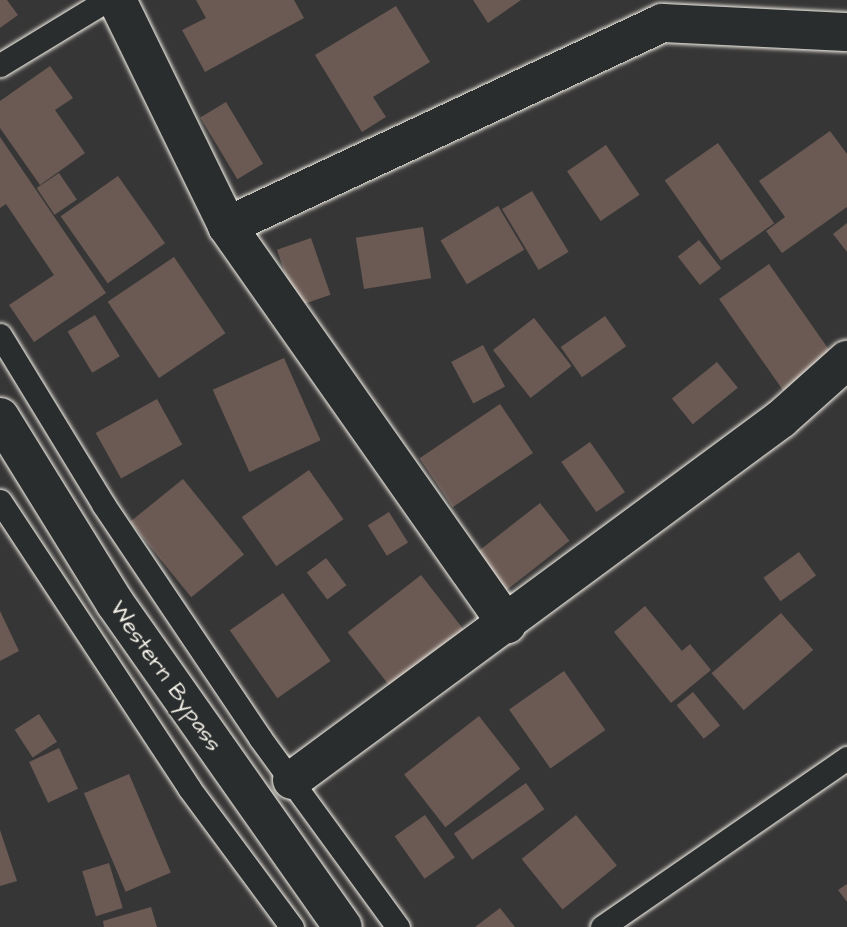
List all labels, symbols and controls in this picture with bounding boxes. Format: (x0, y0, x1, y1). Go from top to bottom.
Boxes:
street label: Western Bypass (104, 595, 228, 757)

